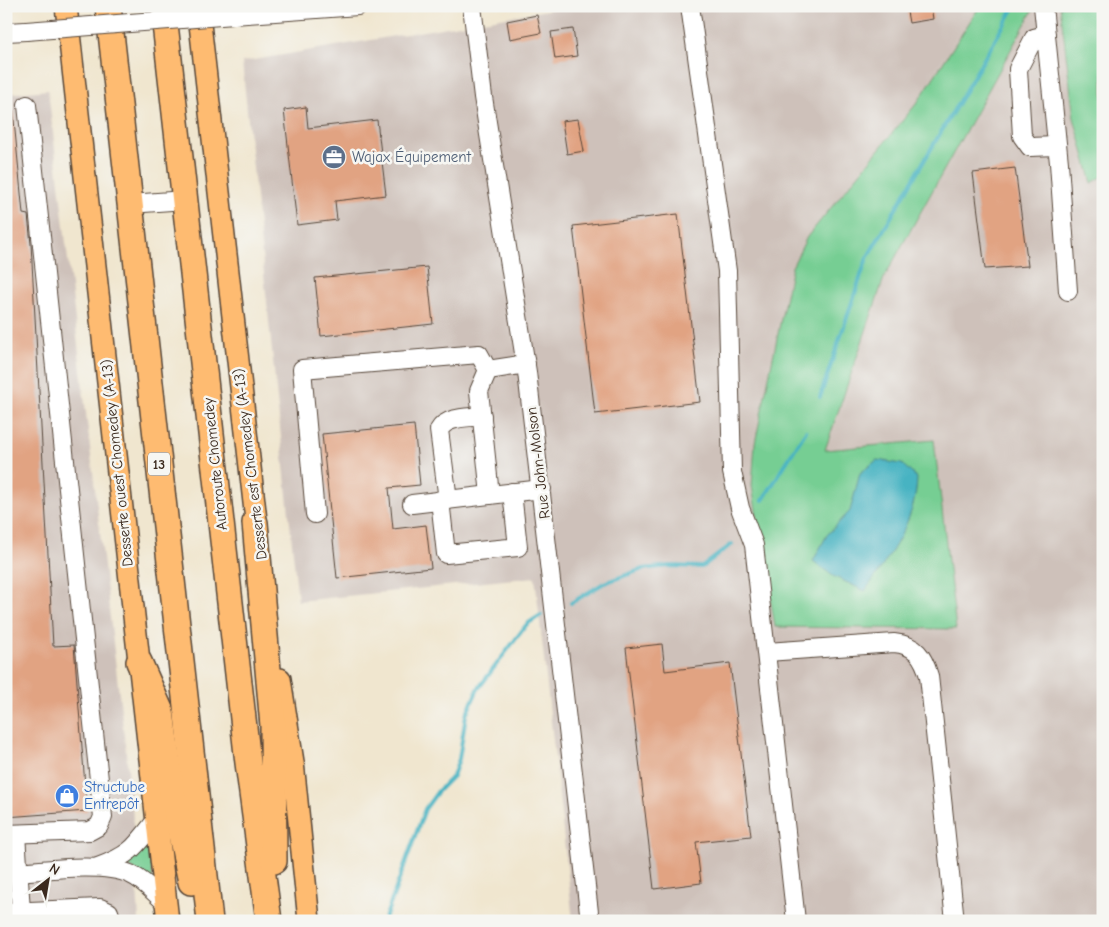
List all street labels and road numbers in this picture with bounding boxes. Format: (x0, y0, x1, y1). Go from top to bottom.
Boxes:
street label: Desserte ouest Chomedey (A-13) (97, 358, 137, 568)
street label: Desserte est Chomedey (A-13) (229, 367, 271, 561)
street label: Autoroute Chomedey (199, 397, 231, 531)
street label: Rue John-Molson (522, 406, 554, 520)
road number: 13 (148, 452, 170, 476)

